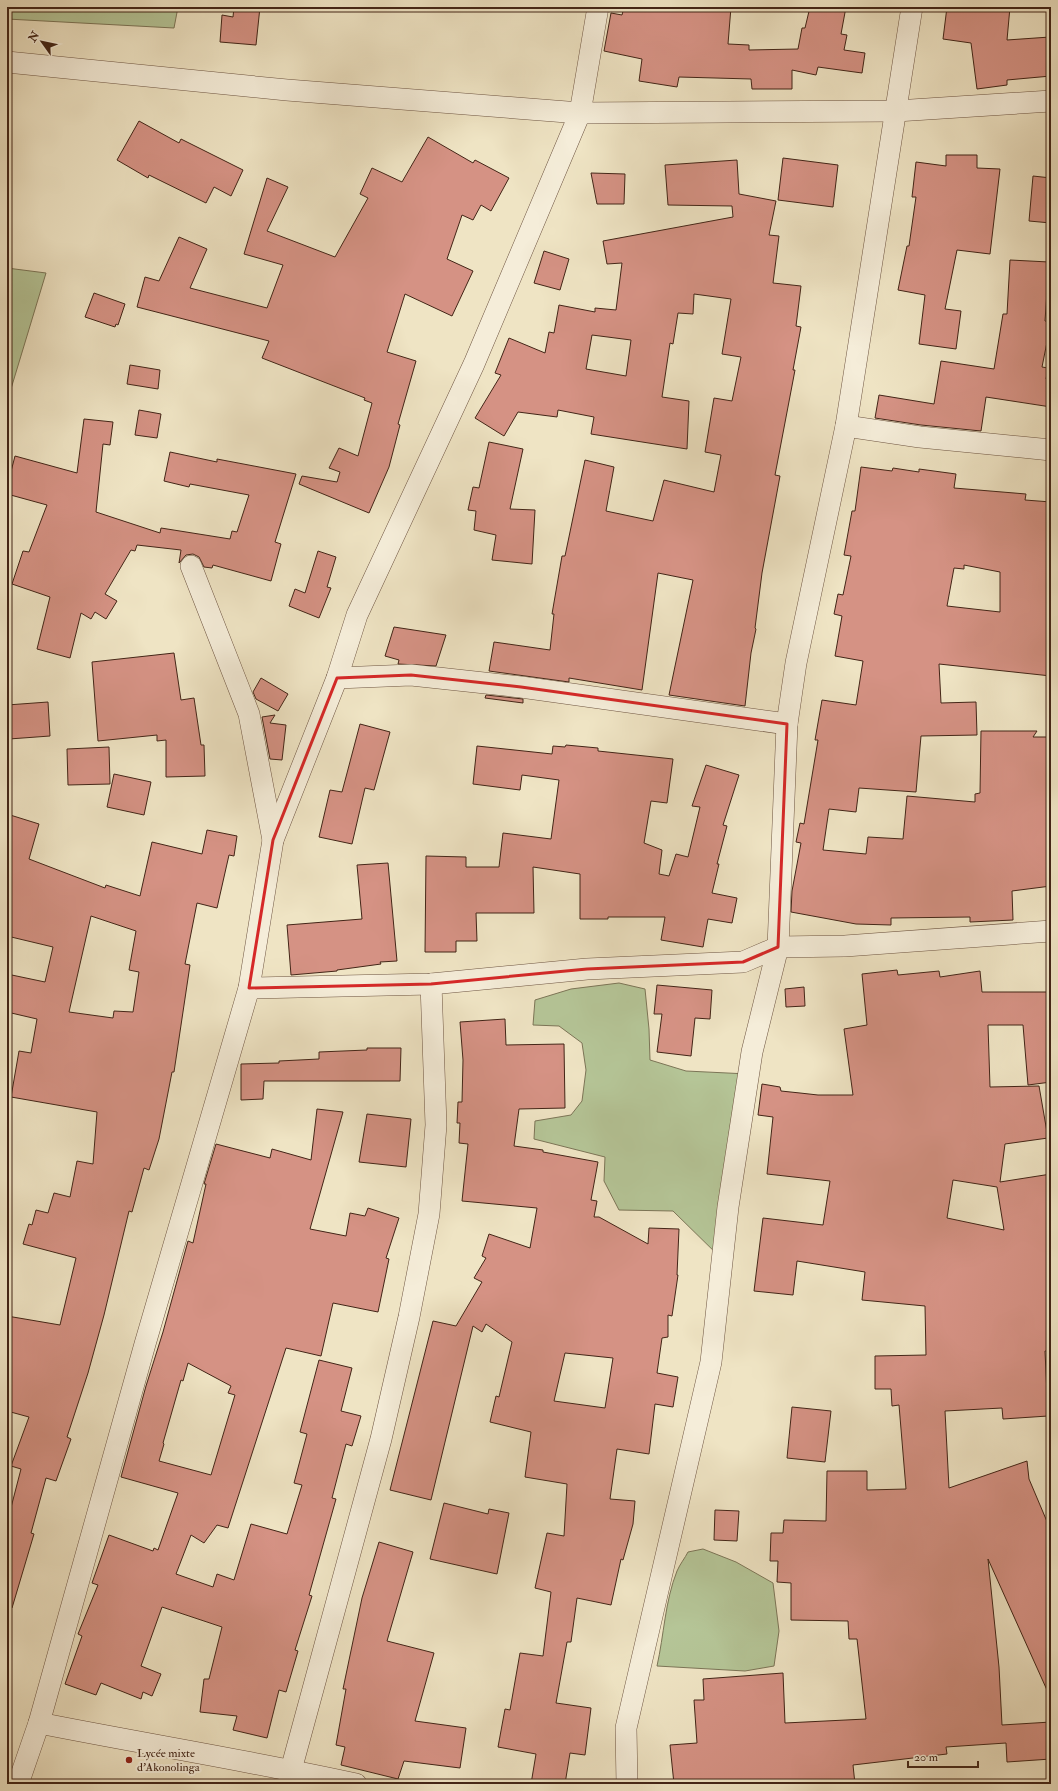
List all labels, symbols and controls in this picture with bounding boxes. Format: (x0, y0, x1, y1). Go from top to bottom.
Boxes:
north arrow (22, 22, 62, 62)
text: N (25, 28, 43, 45)
scale bar (908, 1743, 978, 1769)
place label: Lycée mixte d'Akonolinga (137, 1746, 201, 1775)
text: 20 m (914, 1750, 939, 1765)
marker: Lycée mixte d'Akonolinga (124, 1755, 134, 1765)

